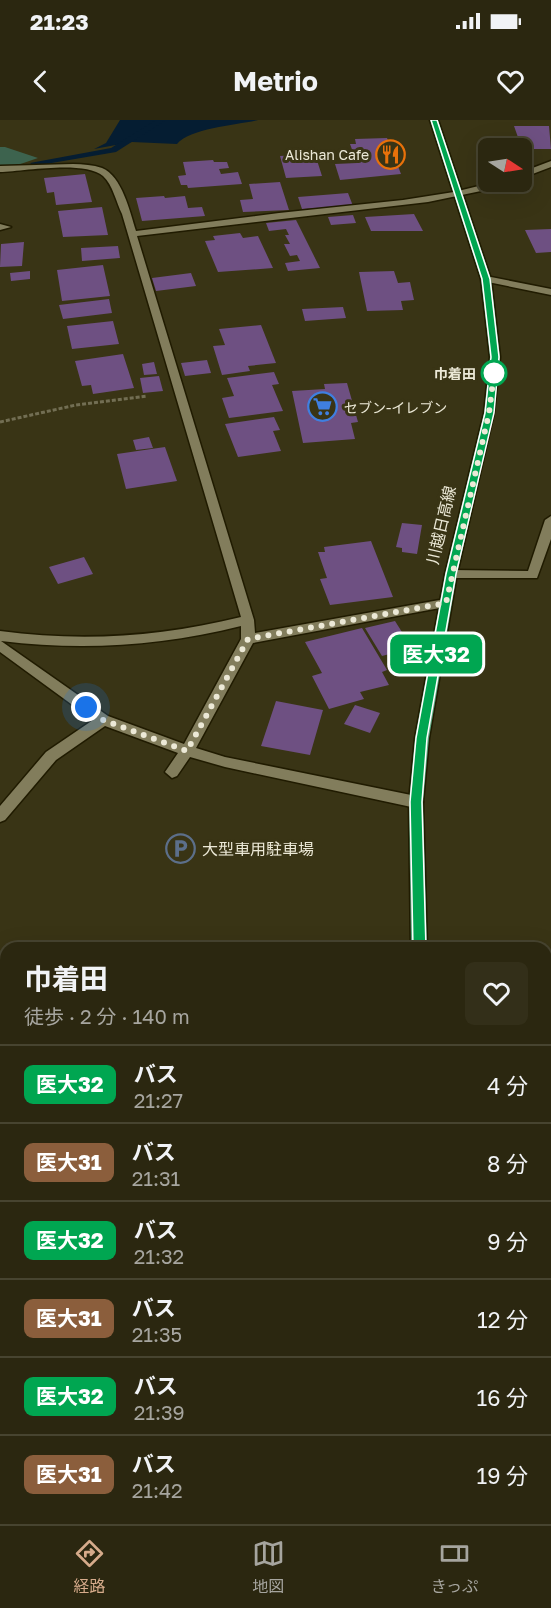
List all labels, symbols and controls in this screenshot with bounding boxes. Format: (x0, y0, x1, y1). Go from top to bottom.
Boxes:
text: 21:23 (30, 8, 89, 35)
icon: back (24, 65, 57, 98)
text: Metrio (233, 65, 318, 97)
icon: heart (494, 65, 527, 98)
restaurant icon: Alishan Cafe (374, 138, 406, 170)
north arrow (478, 138, 532, 192)
map controls (478, 138, 532, 192)
place label: Alishan Cafe (285, 146, 369, 163)
marker: 巾着田 (481, 360, 507, 386)
place label: 巾着田 (434, 365, 476, 382)
supermarket icon: セブン-イレブン (307, 391, 339, 423)
place label: セブン-イレブン (344, 399, 447, 416)
street label: 川越日高線 (422, 484, 460, 566)
line badge: 医大32 (394, 634, 478, 674)
text: 医大32 (402, 641, 470, 667)
your location (71, 692, 101, 722)
parking icon: 大型車用駐車場 (165, 833, 197, 865)
place label: 大型車用駐車場 (202, 839, 314, 859)
text: 巾着田 (24, 962, 108, 995)
button: heart (465, 962, 528, 1025)
text: 徒歩 · 2 分 · 140 m (24, 1004, 190, 1028)
text: バス (134, 1060, 178, 1087)
text: 医大32 (36, 1071, 104, 1097)
text: 4 分 (487, 1072, 528, 1099)
text: 21:27 (134, 1088, 183, 1112)
text: バス (132, 1138, 176, 1165)
text: 医大31 (36, 1149, 102, 1175)
text: 8 分 (487, 1150, 528, 1177)
text: 21:31 (132, 1166, 180, 1190)
text: バス (134, 1216, 178, 1243)
text: 医大32 (36, 1227, 104, 1253)
text: 9 分 (487, 1228, 528, 1255)
text: 21:32 (134, 1244, 184, 1268)
text: バス (132, 1294, 176, 1321)
text: 医大31 (36, 1305, 102, 1331)
text: 12 分 (477, 1306, 528, 1333)
text: 21:35 (132, 1322, 182, 1346)
text: バス (134, 1372, 178, 1399)
text: 医大32 (36, 1383, 104, 1409)
text: 16 分 (477, 1384, 528, 1411)
text: 21:39 (134, 1400, 185, 1424)
text: バス (132, 1450, 176, 1477)
text: 医大31 (36, 1461, 102, 1487)
text: 19 分 (477, 1462, 528, 1489)
text: 21:42 (132, 1478, 183, 1502)
tab: 経路 (73, 1537, 106, 1597)
tab: 地図 (252, 1537, 285, 1597)
tab: きっぷ (431, 1537, 478, 1597)

